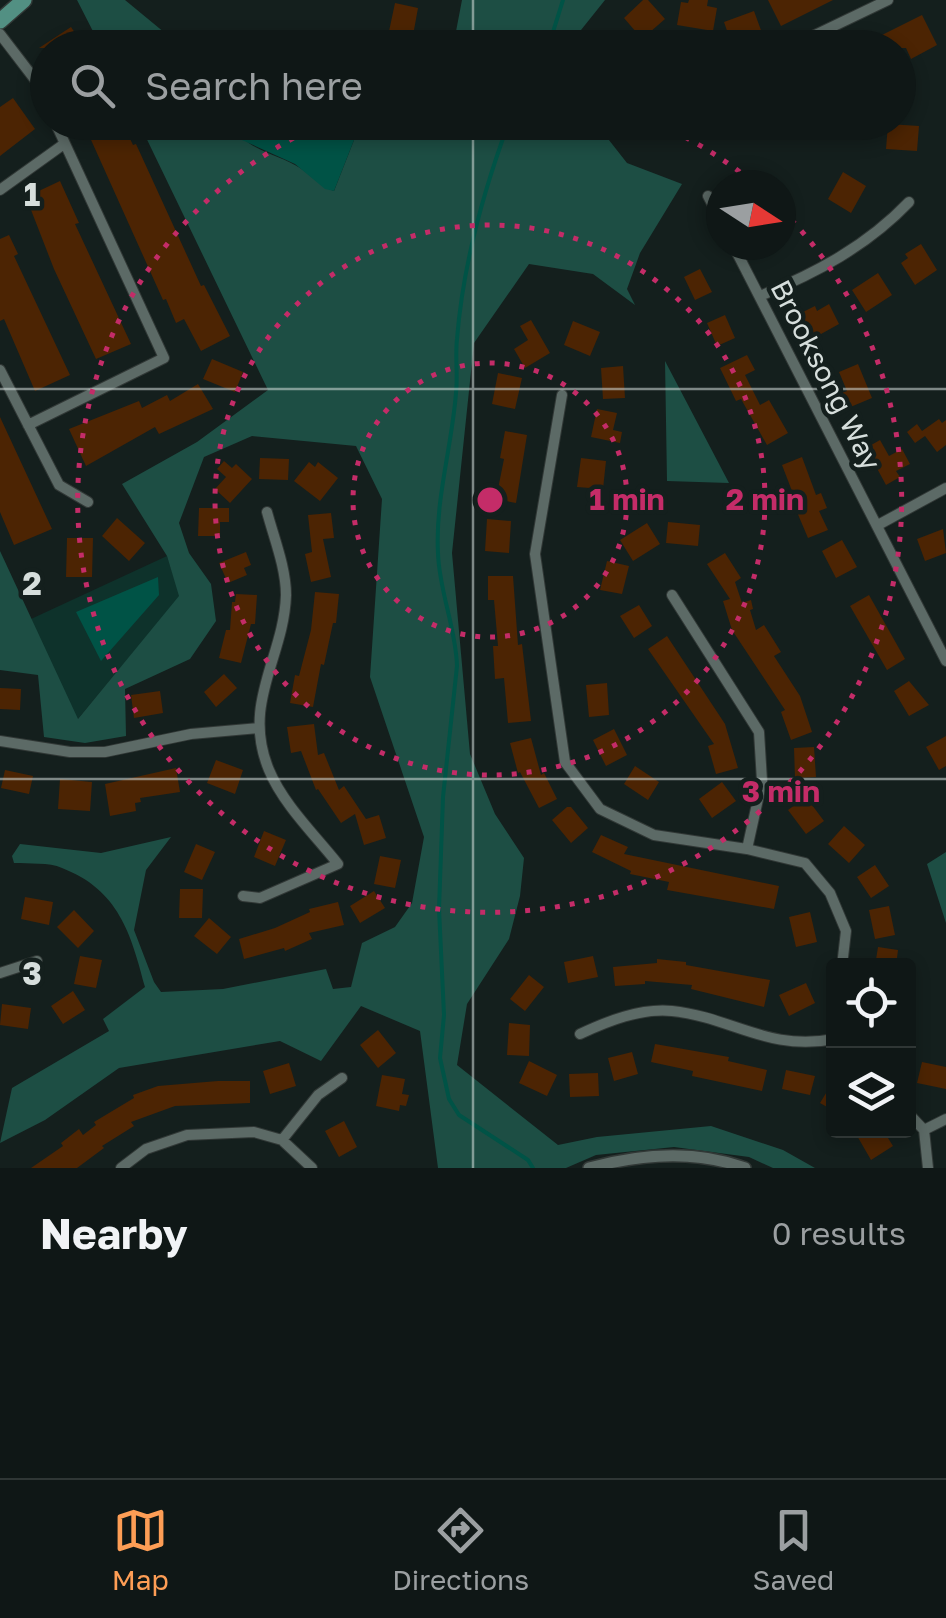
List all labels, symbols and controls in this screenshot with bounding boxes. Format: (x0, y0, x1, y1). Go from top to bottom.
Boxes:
search box (30, 30, 916, 140)
icon: search (65, 58, 120, 113)
text: Search here (145, 63, 363, 108)
north arrow (706, 170, 796, 260)
text: 1 (24, 175, 40, 213)
street label: Brooksong Way (764, 274, 889, 475)
text: 1 min (589, 481, 665, 517)
text: 2 min (726, 481, 804, 517)
centre of rings (472, 482, 508, 518)
text: 2 (22, 564, 42, 602)
text: 3 min (742, 773, 820, 809)
text: 3 (22, 954, 42, 992)
map controls (826, 958, 916, 1138)
button: locate (826, 958, 916, 1048)
button: layers (826, 1048, 916, 1138)
text: Nearby (40, 1208, 188, 1258)
text: 0 results (772, 1214, 906, 1252)
tab: Map (112, 1503, 169, 1596)
tab: Directions (392, 1503, 529, 1596)
tab: Saved (752, 1503, 834, 1596)

